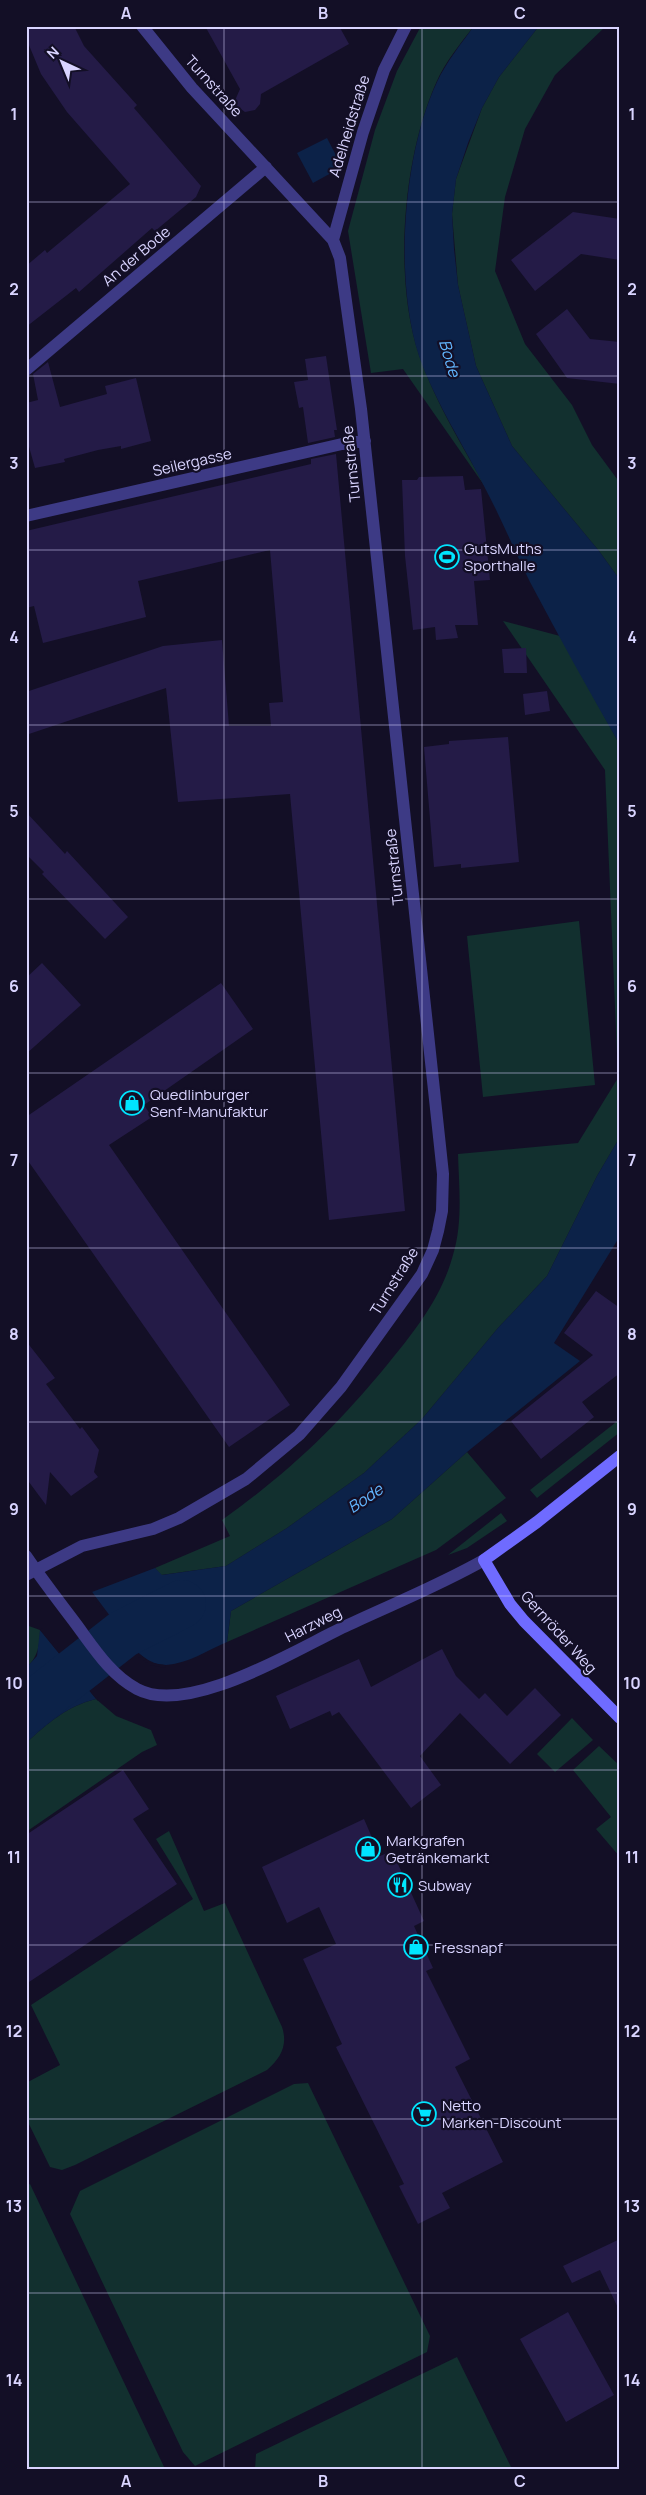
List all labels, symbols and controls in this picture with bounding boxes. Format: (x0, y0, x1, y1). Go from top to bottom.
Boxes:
text: A (121, 2, 132, 24)
text: B (318, 2, 328, 24)
text: C (514, 2, 526, 24)
north arrow (38, 38, 88, 88)
text: N (42, 42, 63, 63)
street label: Turnstraße (181, 51, 248, 122)
street label: Adelheidstraße (323, 72, 375, 180)
text: 1 (10, 103, 18, 125)
text: 1 (628, 103, 636, 125)
street label: An der Bode (97, 221, 175, 291)
text: 2 (9, 278, 19, 300)
text: 2 (627, 278, 637, 300)
water label: Bode (434, 337, 467, 381)
street label: Turnstraße (337, 425, 365, 503)
street label: Seilergasse (150, 443, 234, 481)
text: 3 (9, 452, 19, 474)
text: 3 (627, 452, 637, 474)
place label: GutsMuths Sporthalle (464, 538, 542, 576)
sports icon: GutsMuths Sporthalle (434, 544, 460, 570)
text: 4 (9, 626, 19, 648)
text: 4 (627, 626, 637, 648)
text: 5 (9, 800, 19, 822)
text: 5 (627, 800, 637, 822)
street label: Turnstraße (380, 828, 408, 906)
text: 6 (9, 975, 19, 997)
text: 6 (627, 975, 637, 997)
place label: Quedlinburger Senf-Manufaktur (150, 1084, 269, 1122)
shop icon: Quedlinburger Senf-Manufaktur (119, 1090, 145, 1116)
text: 7 (10, 1149, 18, 1171)
text: 7 (628, 1149, 636, 1171)
street label: Turnstraße (365, 1243, 423, 1319)
text: 8 (9, 1323, 19, 1345)
text: 8 (627, 1323, 637, 1345)
water label: Bode (343, 1477, 388, 1518)
text: 9 (9, 1498, 19, 1520)
text: 9 (627, 1498, 637, 1520)
street label: Gernröder Weg (516, 1586, 602, 1678)
street label: Harzweg (281, 1601, 345, 1647)
text: 10 (5, 1672, 23, 1694)
text: 10 (623, 1672, 641, 1694)
place label: Markgrafen Getränkemarkt (386, 1830, 489, 1868)
shop icon: Markgrafen Getränkemarkt (355, 1836, 381, 1862)
text: 11 (7, 1846, 21, 1868)
text: 11 (625, 1846, 639, 1868)
restaurant icon: Subway (387, 1872, 413, 1898)
place label: Subway (418, 1875, 472, 1896)
shop icon: Fressnapf (403, 1934, 429, 1960)
place label: Fressnapf (434, 1937, 503, 1958)
text: 12 (6, 2020, 22, 2042)
text: 12 (624, 2020, 640, 2042)
place label: Netto Marken-Discount (442, 2095, 562, 2133)
supermarket icon: Netto Marken-Discount (411, 2101, 437, 2127)
text: 13 (6, 2195, 22, 2217)
text: 13 (624, 2195, 640, 2217)
text: 14 (6, 2369, 22, 2391)
text: 14 (624, 2369, 640, 2391)
text: A (121, 2470, 132, 2492)
text: B (318, 2470, 328, 2492)
text: C (514, 2470, 526, 2492)

